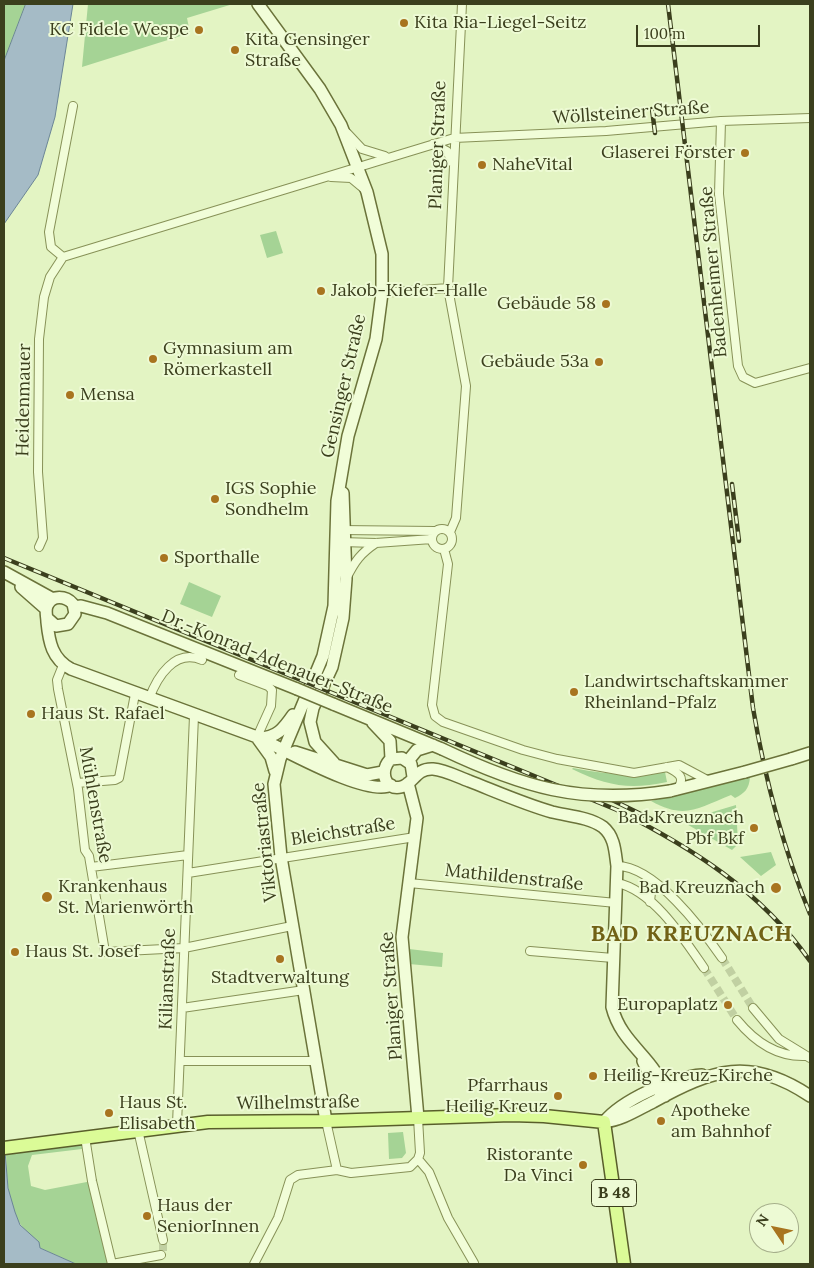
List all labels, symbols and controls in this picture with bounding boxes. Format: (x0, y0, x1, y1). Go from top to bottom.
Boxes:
place label: Kita Ria-Liegel-Seitz (414, 12, 587, 34)
scale bar (639, 15, 763, 47)
marker: Kita Ria-Liegel-Seitz (398, 17, 410, 29)
place label: KC Fidele Wespe (49, 19, 189, 41)
marker: KC Fidele Wespe (193, 24, 205, 36)
text: 100 m (644, 24, 685, 43)
place label: Kita Gensinger Straße (245, 29, 370, 72)
marker: Kita Gensinger Straße (229, 44, 241, 56)
street label: Planiger Straße (425, 80, 451, 210)
street label: Wöllsteiner Straße (552, 97, 710, 129)
place label: Glaserei Förster (601, 142, 735, 164)
marker: Glaserei Förster (739, 147, 751, 159)
place label: NaheVital (492, 154, 573, 176)
marker: NaheVital (476, 159, 488, 171)
street label: Badenheimer Straße (696, 185, 732, 359)
place label: Jakob-Kiefer-Halle (331, 280, 488, 302)
marker: Jakob-Kiefer-Halle (315, 285, 327, 297)
place label: Gebäude 58 (497, 293, 596, 315)
marker: Gebäude 58 (600, 298, 612, 310)
street label: Gensinger Straße (317, 312, 371, 460)
place label: Gymnasium am Römerkastell (163, 338, 293, 380)
street label: Heidenmauer (12, 343, 36, 457)
place label: Gebäude 53a (481, 351, 589, 373)
marker: Gymnasium am Römerkastell (147, 353, 159, 365)
marker: Gebäude 53a (593, 356, 605, 368)
place label: Mensa (80, 384, 135, 406)
marker: Mensa (64, 389, 76, 401)
place label: IGS Sophie Sondhelm (225, 478, 317, 520)
marker: IGS Sophie Sondhelm (209, 493, 221, 505)
place label: Sporthalle (174, 547, 260, 569)
marker: Sporthalle (158, 552, 170, 564)
street label: Dr.-Konrad-Adenauer-Straße (158, 606, 396, 718)
place label: Landwirtschaftskammer Rheinland-Pfalz (584, 671, 788, 714)
marker: Landwirtschaftskammer Rheinland-Pfalz (568, 686, 580, 698)
place label: Haus St. Rafael (41, 703, 165, 725)
marker: Haus St. Rafael (25, 708, 37, 720)
street label: Mühlenstraße (74, 745, 116, 865)
street label: Viktoriastraße (248, 781, 282, 903)
place label: Bad Kreuznach Pbf Bkf (618, 807, 744, 850)
street label: Bleichstraße (289, 813, 397, 851)
marker: Bad Kreuznach Pbf Bkf (748, 822, 760, 834)
street label: Mathildenstraße (444, 860, 584, 896)
place label: Krankenhaus St. Marienwörth (58, 876, 194, 919)
place label: Bad Kreuznach (639, 877, 765, 899)
marker: Bad Kreuznach (769, 881, 783, 895)
marker: Krankenhaus St. Marienwörth (40, 890, 54, 904)
district label: BAD KREUZNACH (589, 922, 795, 948)
street label: Kilianstraße (155, 928, 181, 1030)
street label: Planiger Straße (377, 931, 407, 1061)
place label: Haus St. Josef (25, 941, 139, 963)
marker: Haus St. Josef (9, 946, 21, 958)
marker: Stadtverwaltung (274, 953, 286, 965)
place label: Stadtverwaltung (211, 967, 349, 989)
place label: Europaplatz (617, 994, 718, 1016)
marker: Europaplatz (722, 999, 734, 1011)
place label: Heilig-Kreuz-Kirche (603, 1065, 773, 1087)
marker: Heilig-Kreuz-Kirche (587, 1070, 599, 1082)
place label: Pfarrhaus Heilig Kreuz (445, 1075, 548, 1118)
marker: Pfarrhaus Heilig Kreuz (552, 1090, 564, 1102)
street label: Wilhelmstraße (236, 1091, 360, 1115)
place label: Haus St. Elisabeth (119, 1092, 196, 1134)
place label: Apotheke am Bahnhof (671, 1100, 771, 1142)
marker: Haus St. Elisabeth (103, 1107, 115, 1119)
marker: Apotheke am Bahnhof (655, 1115, 667, 1127)
place label: Ristorante Da Vinci (486, 1144, 573, 1186)
marker: Ristorante Da Vinci (577, 1159, 589, 1171)
road number: B 48 (592, 1180, 636, 1206)
place label: Haus der SeniorInnen (157, 1195, 259, 1238)
north arrow (749, 1203, 799, 1253)
marker: Haus der SeniorInnen (141, 1210, 153, 1222)
text: N (752, 1211, 773, 1230)

